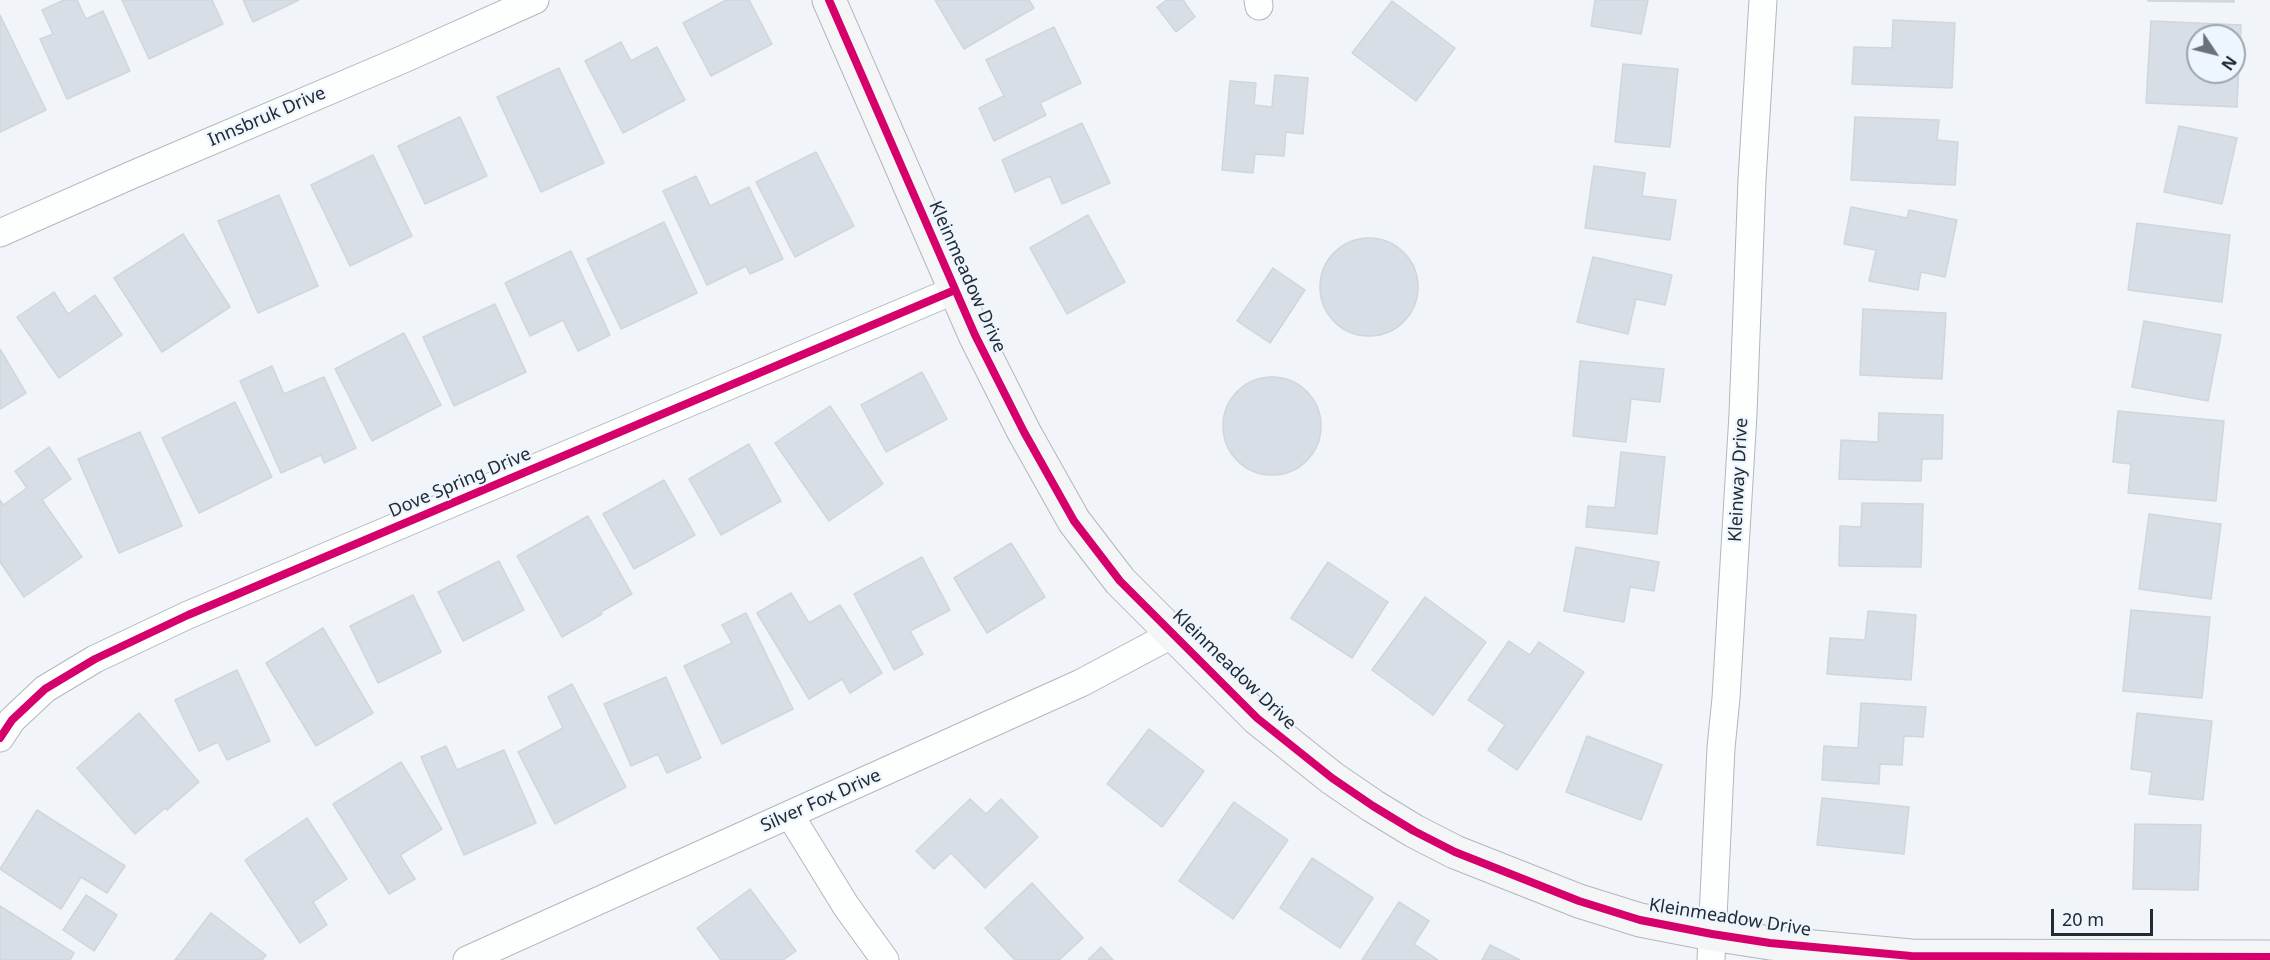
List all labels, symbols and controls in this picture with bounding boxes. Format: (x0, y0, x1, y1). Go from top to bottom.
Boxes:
north arrow (2186, 24, 2246, 84)
text: N (2216, 52, 2242, 75)
street label: Innsbruk Drive (205, 83, 329, 151)
street label: Kleinmeadow Drive (924, 198, 1010, 356)
street label: Kleinway Drive (1725, 417, 1753, 543)
street label: Dove Spring Drive (386, 443, 534, 523)
street label: Kleinmeadow Drive (1168, 605, 1300, 735)
street label: Silver Fox Drive (758, 765, 884, 837)
street label: Kleinmeadow Drive (1647, 895, 1813, 941)
scale bar (2054, 897, 2156, 935)
text: 20 m (2062, 907, 2104, 931)

